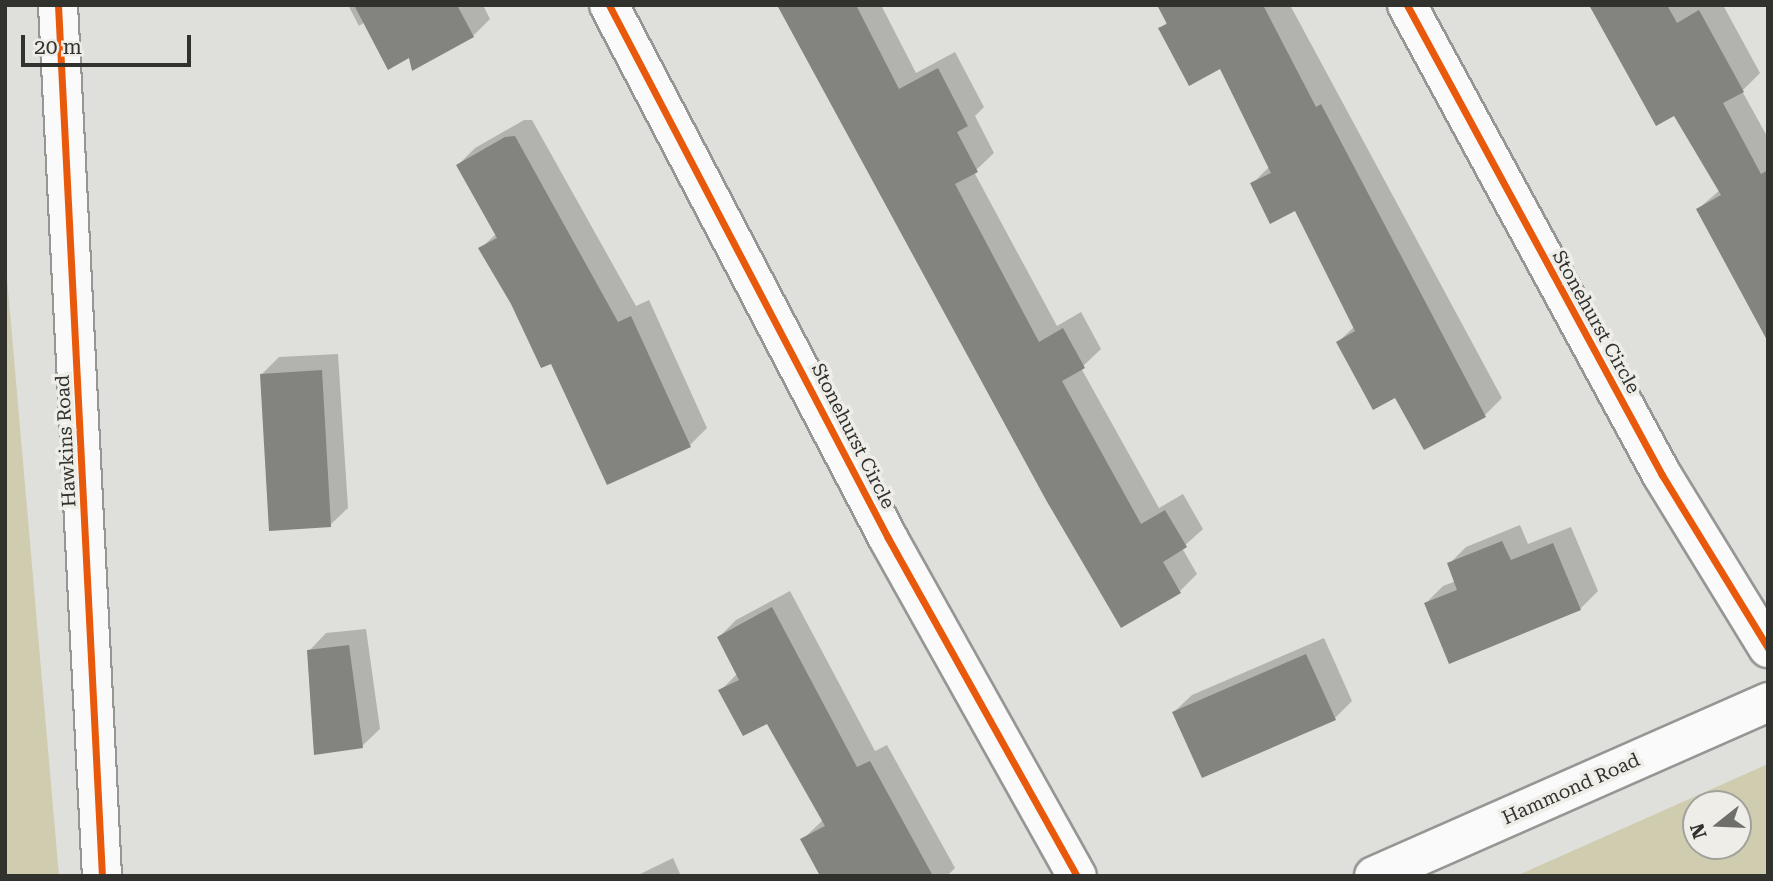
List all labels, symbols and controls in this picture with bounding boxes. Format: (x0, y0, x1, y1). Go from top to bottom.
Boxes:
scale bar (24, 21, 194, 65)
text: 20 m (34, 35, 82, 59)
street label: Stonehurst Circle (1547, 247, 1645, 397)
street label: Stonehurst Circle (807, 360, 899, 512)
street label: Hawkins Road (51, 374, 81, 508)
street label: Hammond Road (1499, 748, 1643, 830)
north arrow (1682, 790, 1752, 860)
text: N (1685, 821, 1712, 842)

